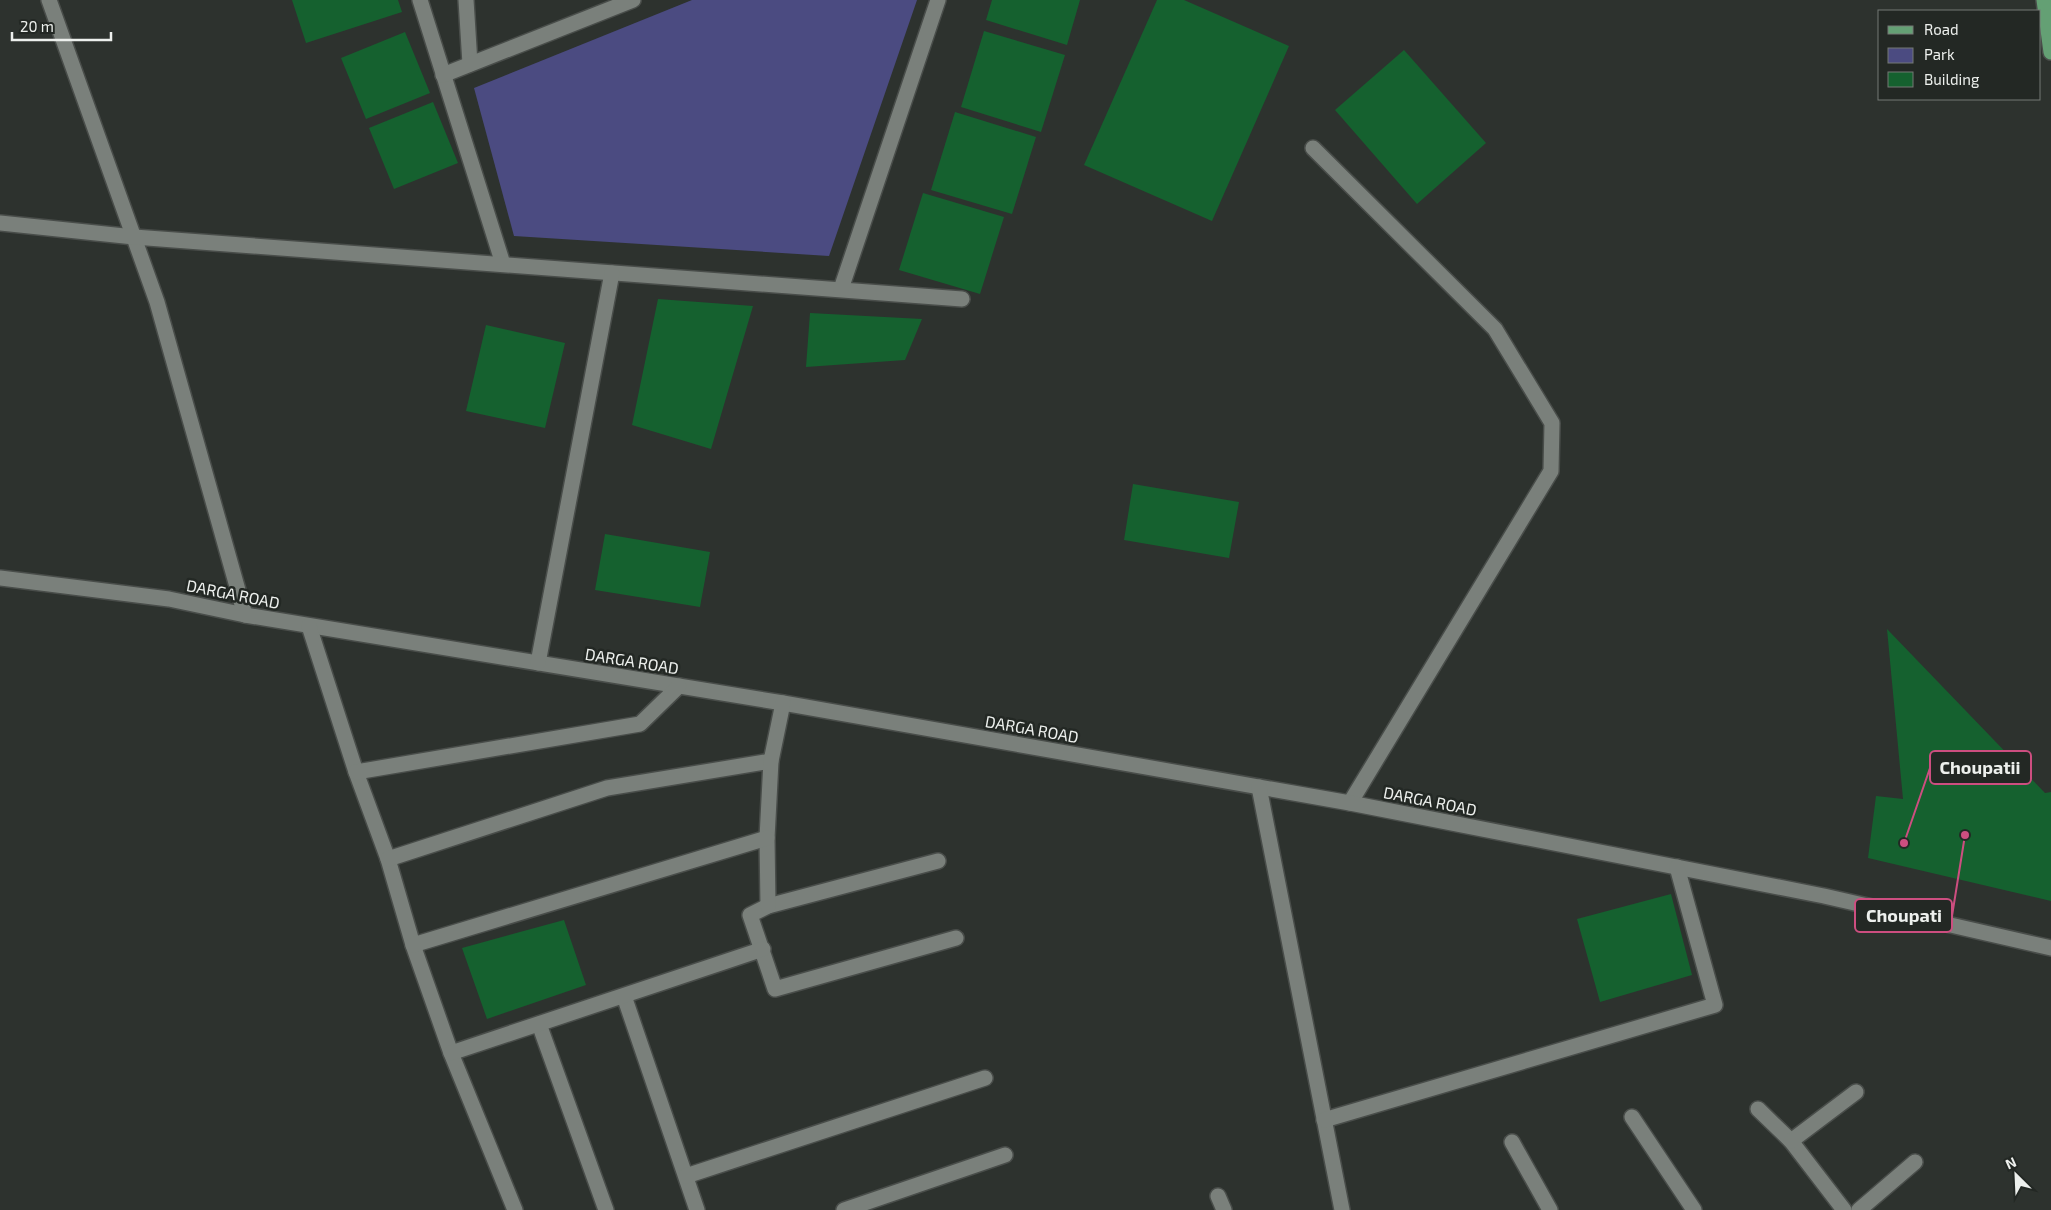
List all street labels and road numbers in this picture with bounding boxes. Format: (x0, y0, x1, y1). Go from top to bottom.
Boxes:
street label: DARGA ROAD (185, 575, 281, 612)
street label: DARGA ROAD (584, 644, 680, 677)
street label: DARGA ROAD (984, 711, 1080, 746)
street label: DARGA ROAD (1382, 782, 1478, 819)

